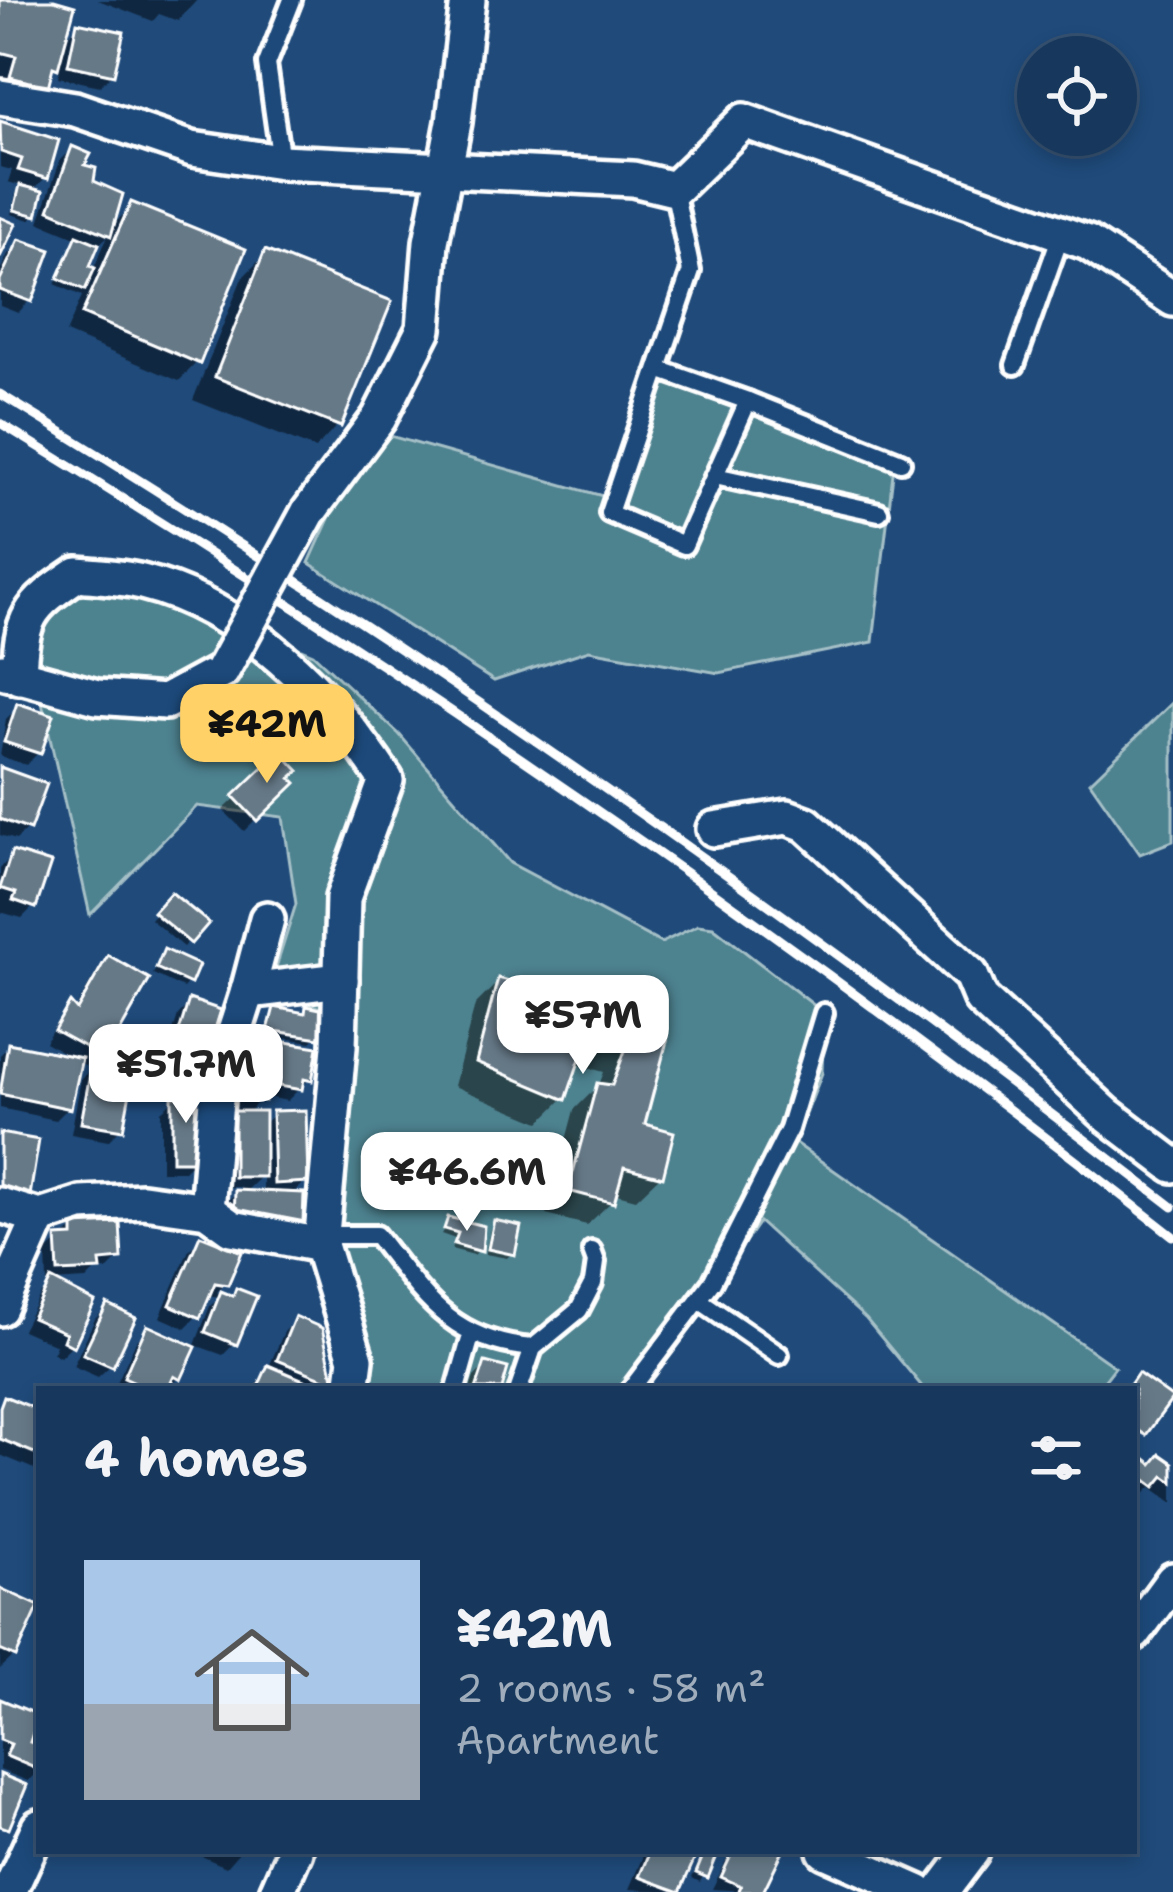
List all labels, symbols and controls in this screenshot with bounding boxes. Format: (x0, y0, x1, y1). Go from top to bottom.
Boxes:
map controls (1017, 36, 1137, 156)
button: locate (1017, 36, 1137, 156)
pin: ¥42M (196, 684, 338, 786)
text: ¥42M (207, 697, 327, 749)
pin: ¥57M (512, 975, 654, 1077)
text: ¥57M (524, 988, 642, 1040)
pin: ¥51.7M (88, 1024, 284, 1126)
text: ¥51.7M (116, 1037, 256, 1089)
pin: ¥46.6M (369, 1132, 565, 1234)
text: ¥46.6M (388, 1145, 546, 1197)
text: 4 homes (84, 1424, 308, 1492)
icon: filters (1023, 1425, 1089, 1491)
text: ¥42M (456, 1594, 613, 1662)
icon: home (180, 1608, 324, 1752)
text: 2 rooms · 58 m² (456, 1662, 766, 1714)
text: Apartment (456, 1714, 659, 1766)

